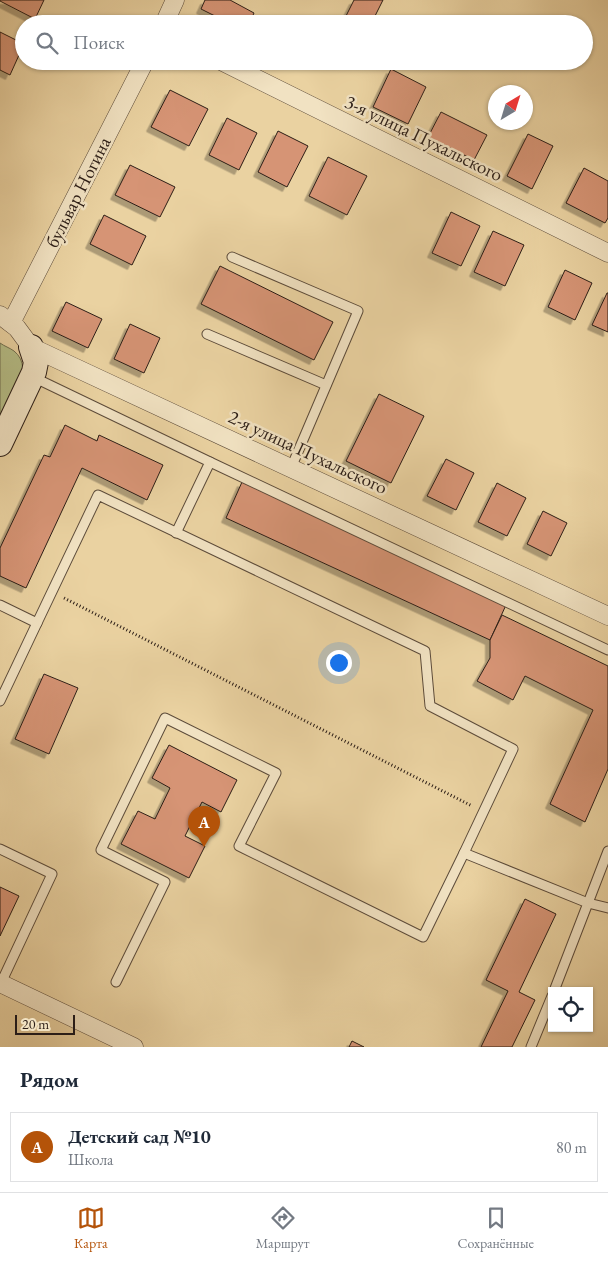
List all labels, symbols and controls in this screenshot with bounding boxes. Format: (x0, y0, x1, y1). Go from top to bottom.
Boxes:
search box (15, 15, 593, 70)
icon: search (33, 29, 61, 57)
text: Поиск (73, 30, 125, 55)
north arrow (488, 85, 533, 130)
street label: 3-я улица Пухальского (341, 89, 507, 187)
street label: бульвар Ногина (39, 132, 117, 252)
street label: 2-я улица Пухальского (224, 404, 392, 500)
your location (326, 650, 352, 676)
pin: A (188, 806, 220, 847)
map controls (548, 987, 593, 1032)
button: locate (548, 987, 593, 1032)
scale bar (15, 1012, 75, 1035)
text: 20 m (22, 1015, 49, 1033)
text: Рядом (20, 1066, 79, 1093)
text: Детский сад №10 (68, 1124, 211, 1149)
text: A (31, 1137, 43, 1158)
text: 80 m (556, 1137, 587, 1158)
text: Школа (68, 1149, 113, 1170)
tab: Карта (74, 1204, 108, 1252)
tab: Маршрут (256, 1204, 309, 1252)
tab: Сохранённые (458, 1204, 534, 1252)

